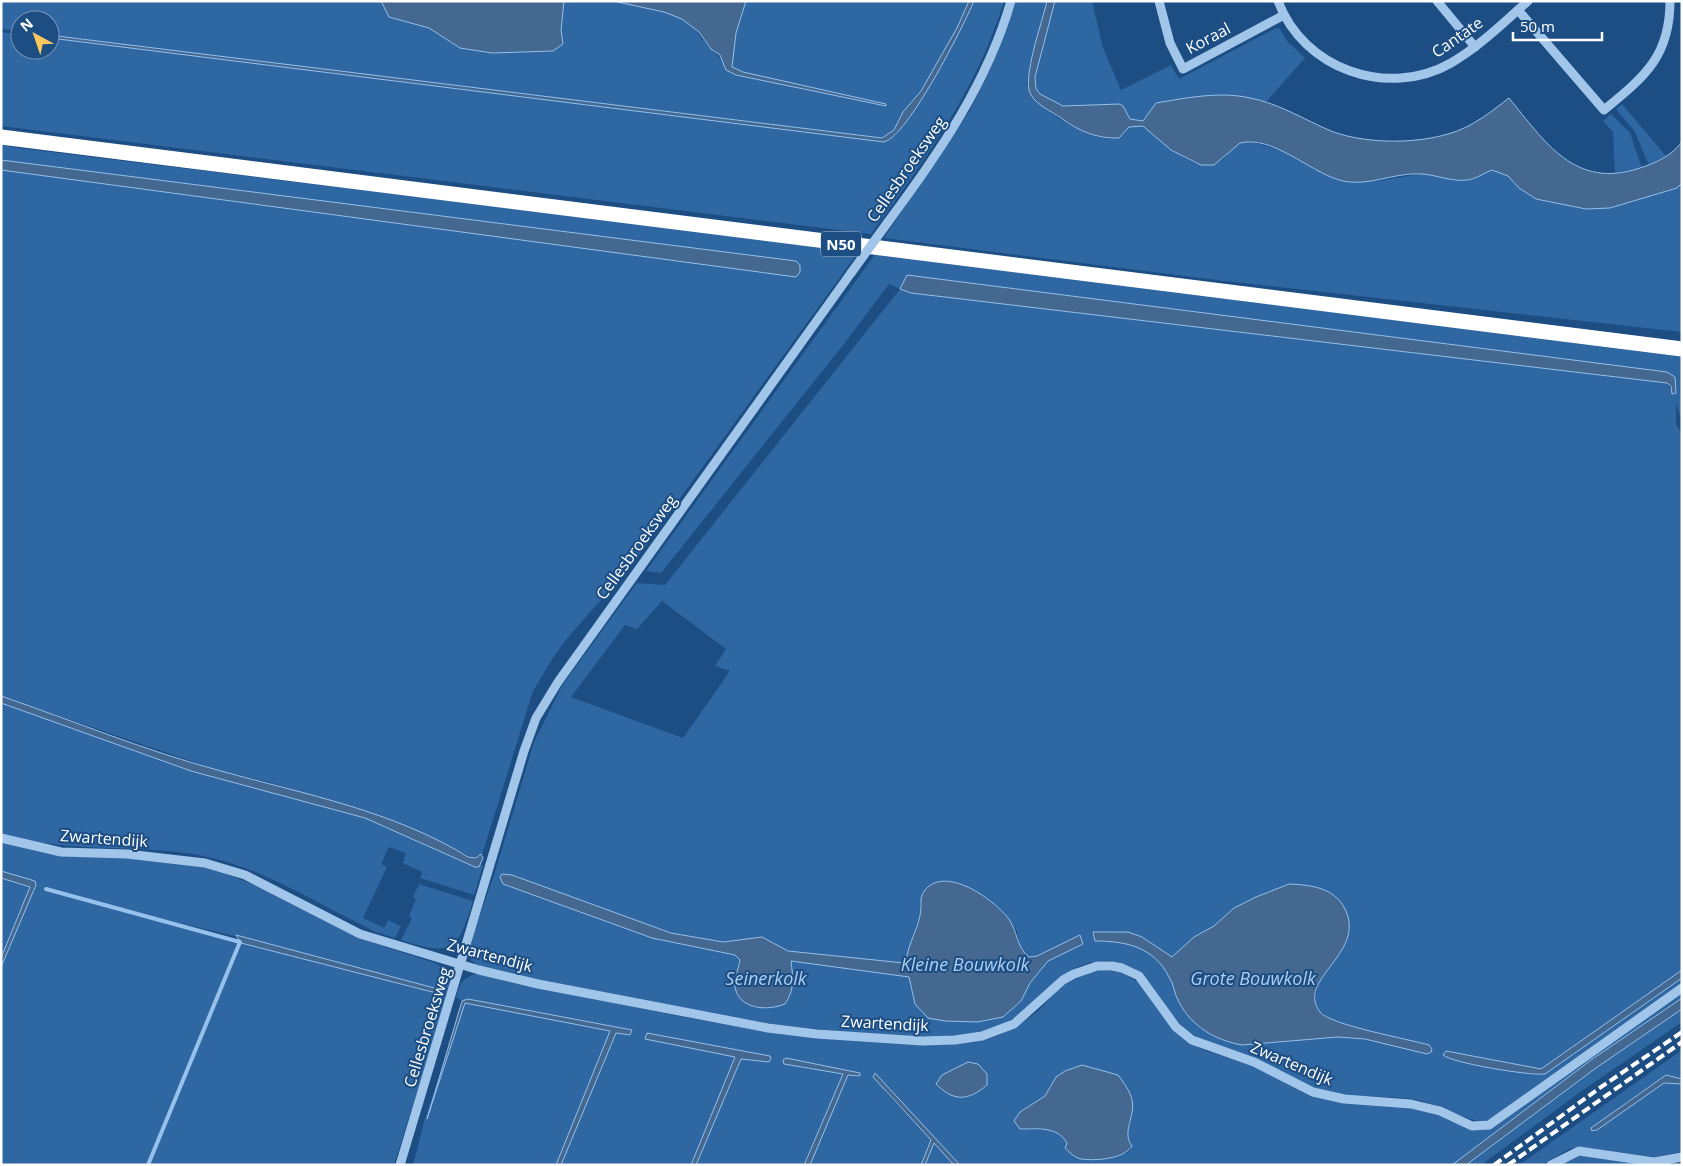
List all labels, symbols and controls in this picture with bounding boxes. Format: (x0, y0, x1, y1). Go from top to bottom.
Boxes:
north arrow (10, 10, 60, 60)
scale bar (1513, 10, 1602, 42)
street label: Cantate (1427, 11, 1487, 63)
text: N (16, 14, 37, 36)
text: 50 m (1520, 16, 1555, 36)
street label: Koraal (1182, 17, 1234, 59)
street label: Cellesbroeksweg (861, 111, 951, 226)
road number: N50 (821, 232, 861, 256)
street label: Cellesbroeksweg (590, 490, 682, 604)
street label: Zwartendijk (59, 824, 149, 852)
street label: Zwartendijk (445, 933, 536, 977)
water label: Kleine Bouwkolk (901, 952, 1030, 976)
street label: Cellesbroeksweg (398, 964, 456, 1090)
water label: Seinerkolk (725, 966, 808, 990)
water label: Grote Bouwkolk (1190, 966, 1317, 990)
street label: Zwartendijk (841, 1010, 930, 1036)
street label: Zwartendijk (1247, 1036, 1337, 1091)

